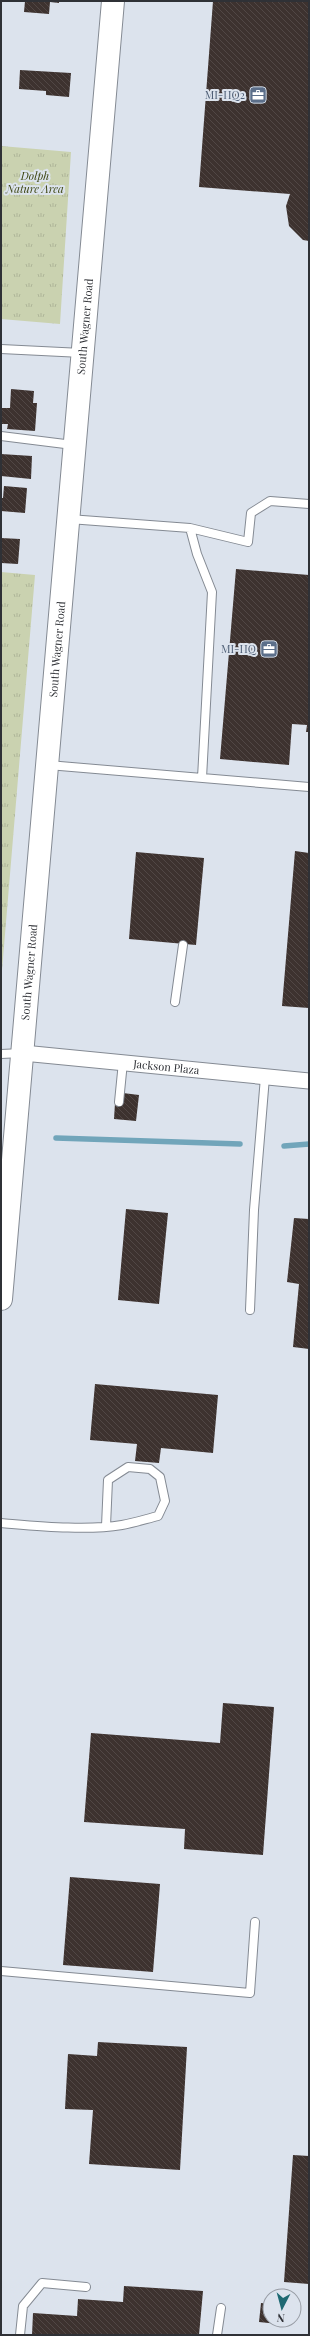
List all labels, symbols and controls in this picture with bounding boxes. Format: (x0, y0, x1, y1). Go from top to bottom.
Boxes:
office icon: MI-HQ2 (248, 85, 268, 105)
place label: MI-HQ2 (205, 87, 245, 102)
park label: Dolph Nature Area (5, 168, 64, 196)
street label: South Wagner Road (73, 277, 96, 375)
street label: South Wagner Road (45, 600, 68, 698)
office icon: MI-HQ (259, 639, 279, 659)
place label: MI-HQ (221, 641, 257, 656)
street label: South Wagner Road (17, 923, 40, 1021)
street label: Jackson Plaza (132, 1056, 201, 1077)
north arrow (262, 2288, 302, 2328)
text: N (276, 2311, 286, 2326)

